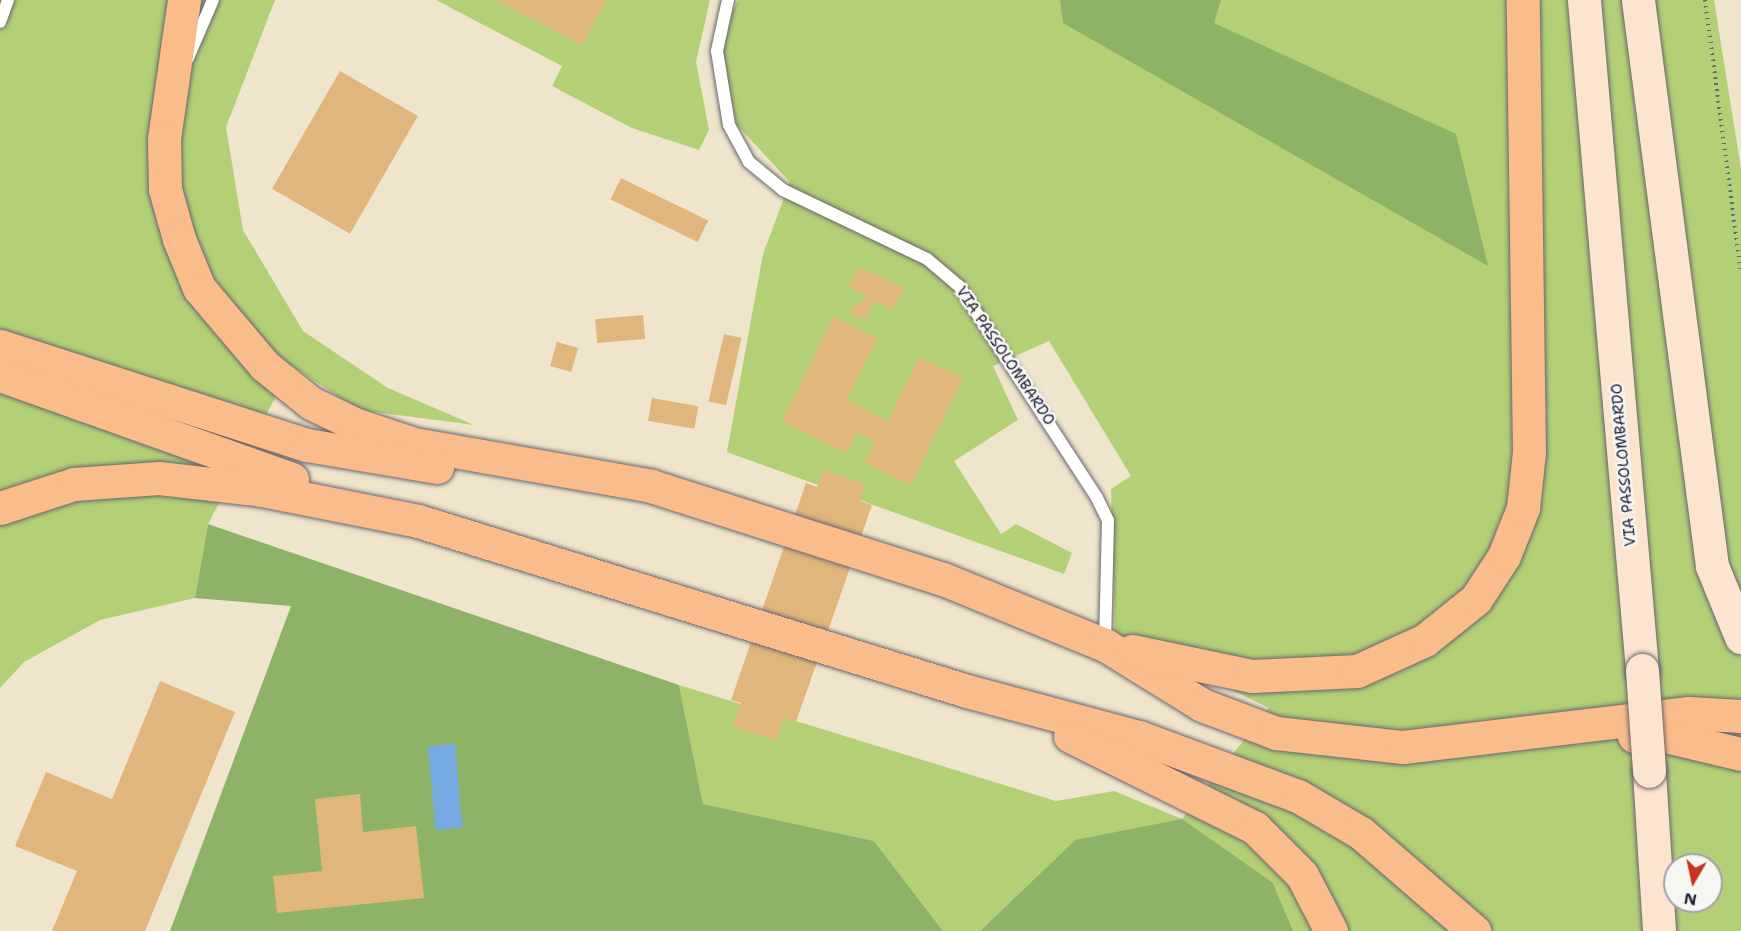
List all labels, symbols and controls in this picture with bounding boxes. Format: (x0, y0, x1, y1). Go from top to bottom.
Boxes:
street label: VIA PASSOLOMBARDO (952, 283, 1058, 429)
street label: VIA PASSOLOMBARDO (1608, 383, 1640, 547)
north arrow (1663, 853, 1723, 913)
text: N (1683, 888, 1698, 911)

